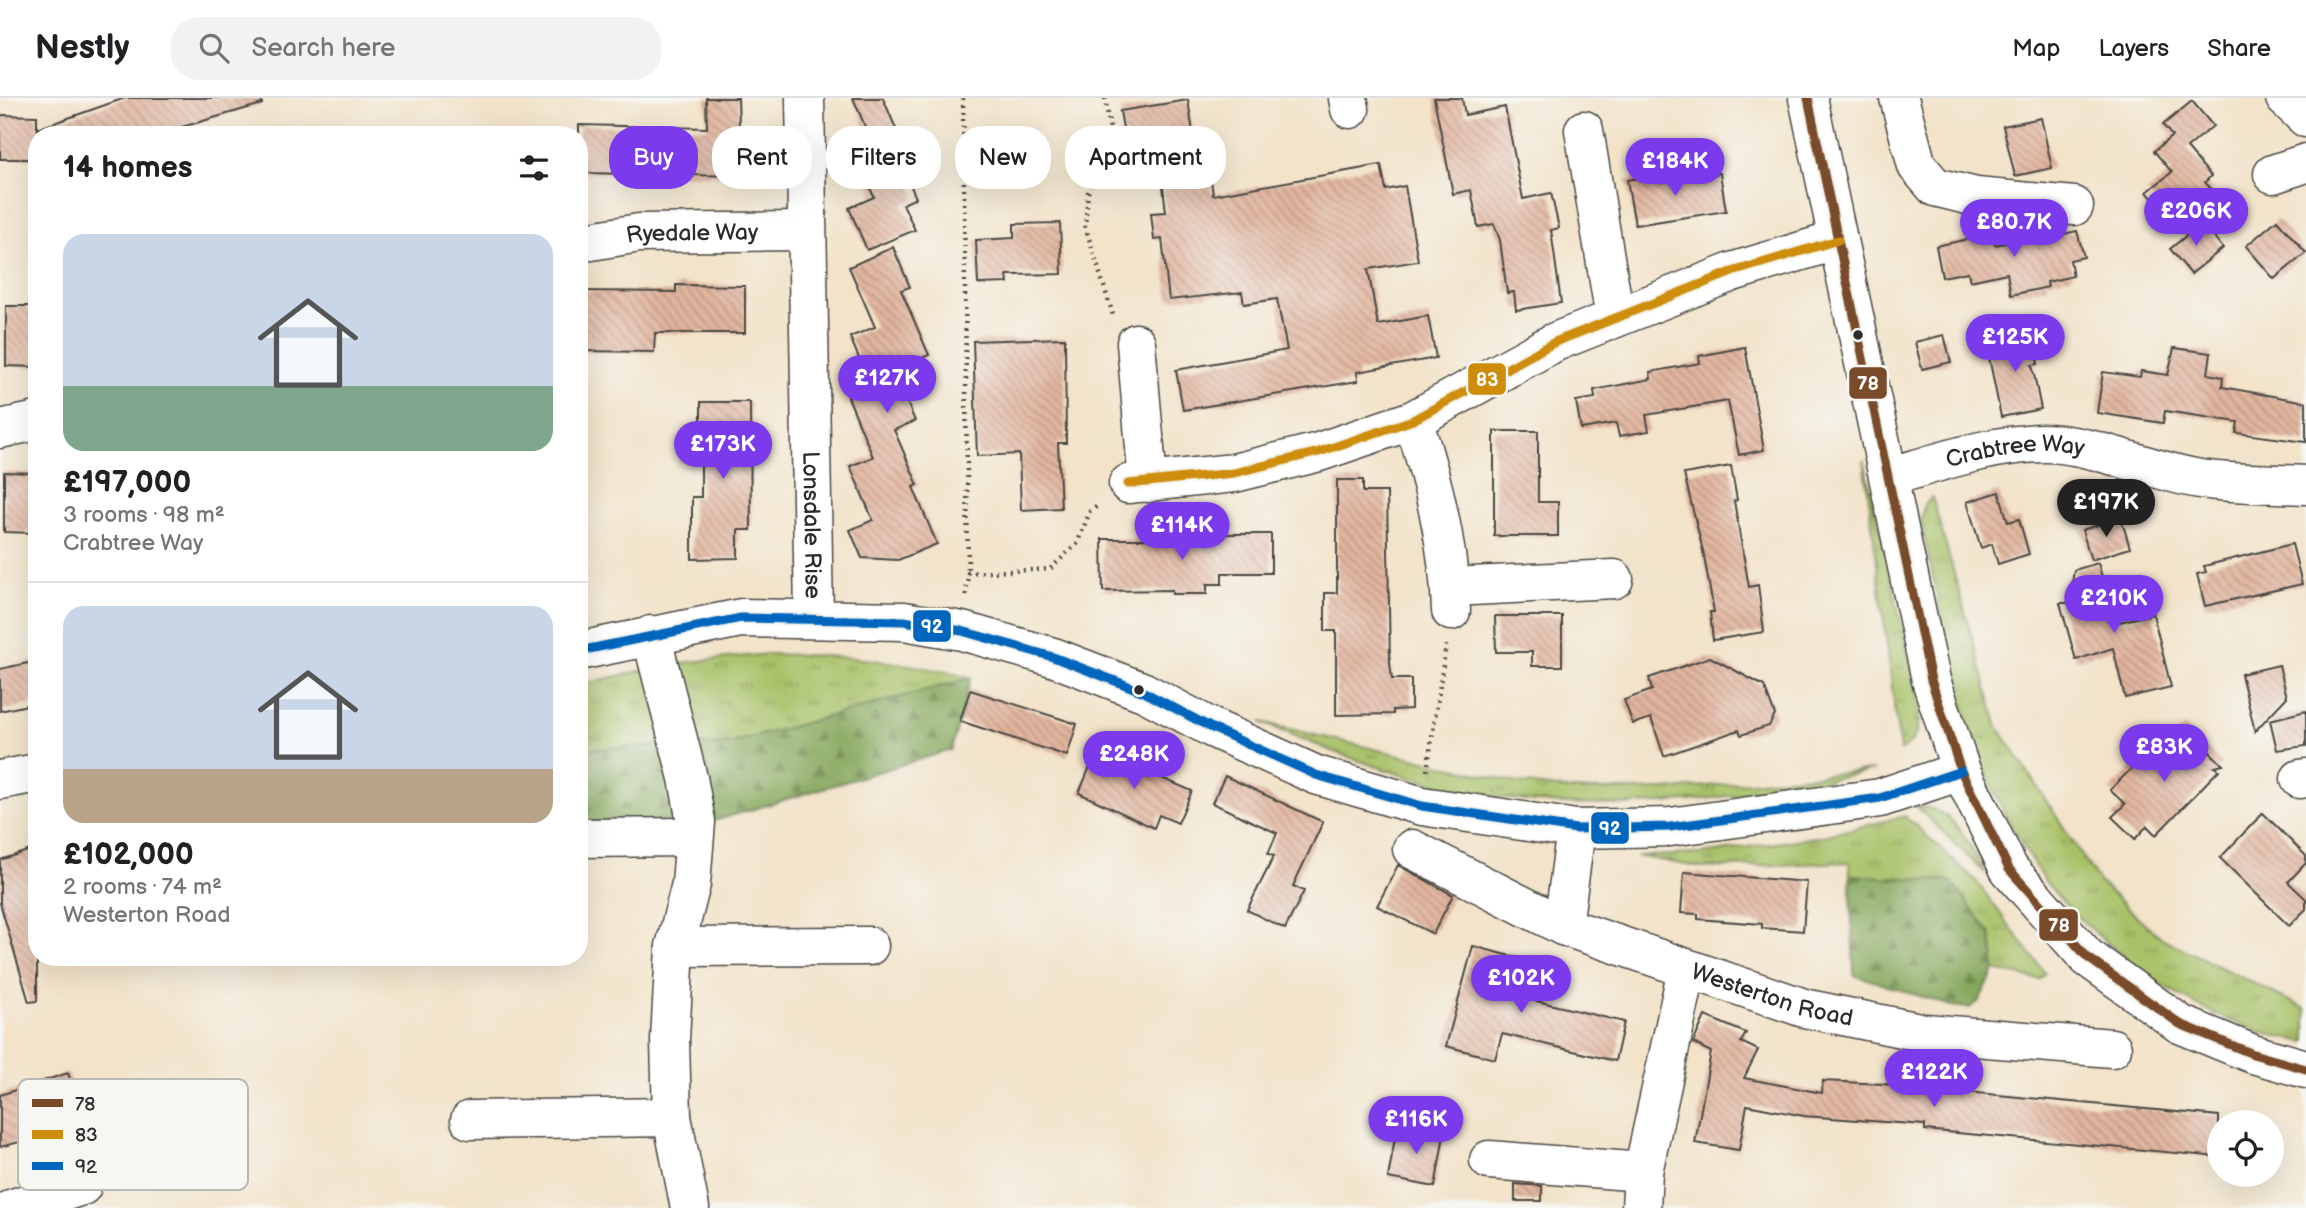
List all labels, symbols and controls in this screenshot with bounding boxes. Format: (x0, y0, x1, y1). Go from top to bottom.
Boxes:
search box (171, 17, 661, 80)
text: Nestly (35, 28, 129, 68)
icon: search (195, 29, 233, 67)
text: Search here (251, 33, 395, 64)
text: Map (2012, 34, 2060, 63)
text: Layers (2098, 34, 2169, 63)
text: Share (2207, 34, 2271, 63)
chip: Buy (609, 126, 698, 189)
chip: Rent (712, 126, 812, 189)
chip: Filters (826, 126, 941, 189)
chip: New (955, 126, 1051, 189)
chip: Apartment (1065, 126, 1226, 189)
pin: £184K (1626, 139, 1724, 198)
text: £184K (1642, 147, 1709, 175)
icon: filters (515, 149, 553, 187)
text: 14 homes (63, 150, 192, 186)
pin: £206K (2147, 188, 2245, 248)
text: £206K (2160, 197, 2232, 225)
pin: £80.7K (1957, 200, 2071, 259)
text: £80.7K (1976, 208, 2052, 236)
street label: Ryedale Way (624, 219, 759, 250)
icon: home (245, 280, 371, 406)
pin: £125K (1966, 314, 2064, 374)
text: £125K (1982, 323, 2048, 351)
unlabelled marker (1851, 328, 1865, 342)
pin: £127K (838, 356, 936, 415)
line badge: 83 (1467, 362, 1507, 396)
text: £127K (854, 364, 920, 392)
line badge: 78 (1848, 366, 1888, 400)
text: 83 (1476, 369, 1498, 392)
text: 78 (1857, 373, 1879, 396)
pin: £173K (674, 422, 772, 481)
text: £173K (690, 430, 756, 458)
street label: Crabtree Way (1943, 430, 2088, 474)
street label: Lonsdale Rise (796, 451, 827, 599)
text: £197,000 (63, 465, 191, 501)
pin: £197K (2057, 480, 2155, 539)
text: £197K (2073, 488, 2139, 516)
text: 3 rooms · 98 m² (63, 501, 225, 529)
pin: £114K (1133, 503, 1231, 562)
text: £114K (1151, 511, 1213, 539)
text: Crabtree Way (63, 529, 203, 557)
pin: £210K (2065, 575, 2163, 635)
text: £210K (2080, 584, 2148, 612)
line badge: 92 (912, 609, 952, 643)
text: 92 (921, 616, 944, 639)
icon: home (245, 652, 371, 778)
unlabelled marker (1132, 683, 1146, 697)
pin: £83K (2123, 724, 2205, 784)
pin: £248K (1085, 732, 1183, 791)
text: £83K (2135, 733, 2193, 761)
text: £248K (1099, 740, 1169, 768)
line badge: 92 (1590, 811, 1630, 845)
text: 92 (1599, 818, 1622, 841)
text: £102,000 (63, 837, 194, 873)
text: 2 rooms · 74 m² (63, 873, 222, 901)
text: Westerton Road (63, 901, 231, 929)
line badge: 78 (2038, 908, 2079, 942)
text: 78 (2048, 915, 2070, 938)
pin: £102K (1472, 956, 1570, 1015)
street label: Westerton Road (1688, 958, 1855, 1033)
text: £102K (1487, 964, 1555, 992)
pin: £122K (1885, 1049, 1983, 1109)
text: £122K (1900, 1058, 1968, 1086)
legend (18, 1079, 248, 1190)
text: 78 (75, 1093, 95, 1116)
pin: £116K (1367, 1096, 1465, 1156)
text: £116K (1384, 1105, 1448, 1133)
map controls (2207, 1110, 2284, 1187)
button: locate (2207, 1110, 2284, 1187)
text: 83 (75, 1124, 98, 1147)
text: 92 (75, 1156, 98, 1179)

